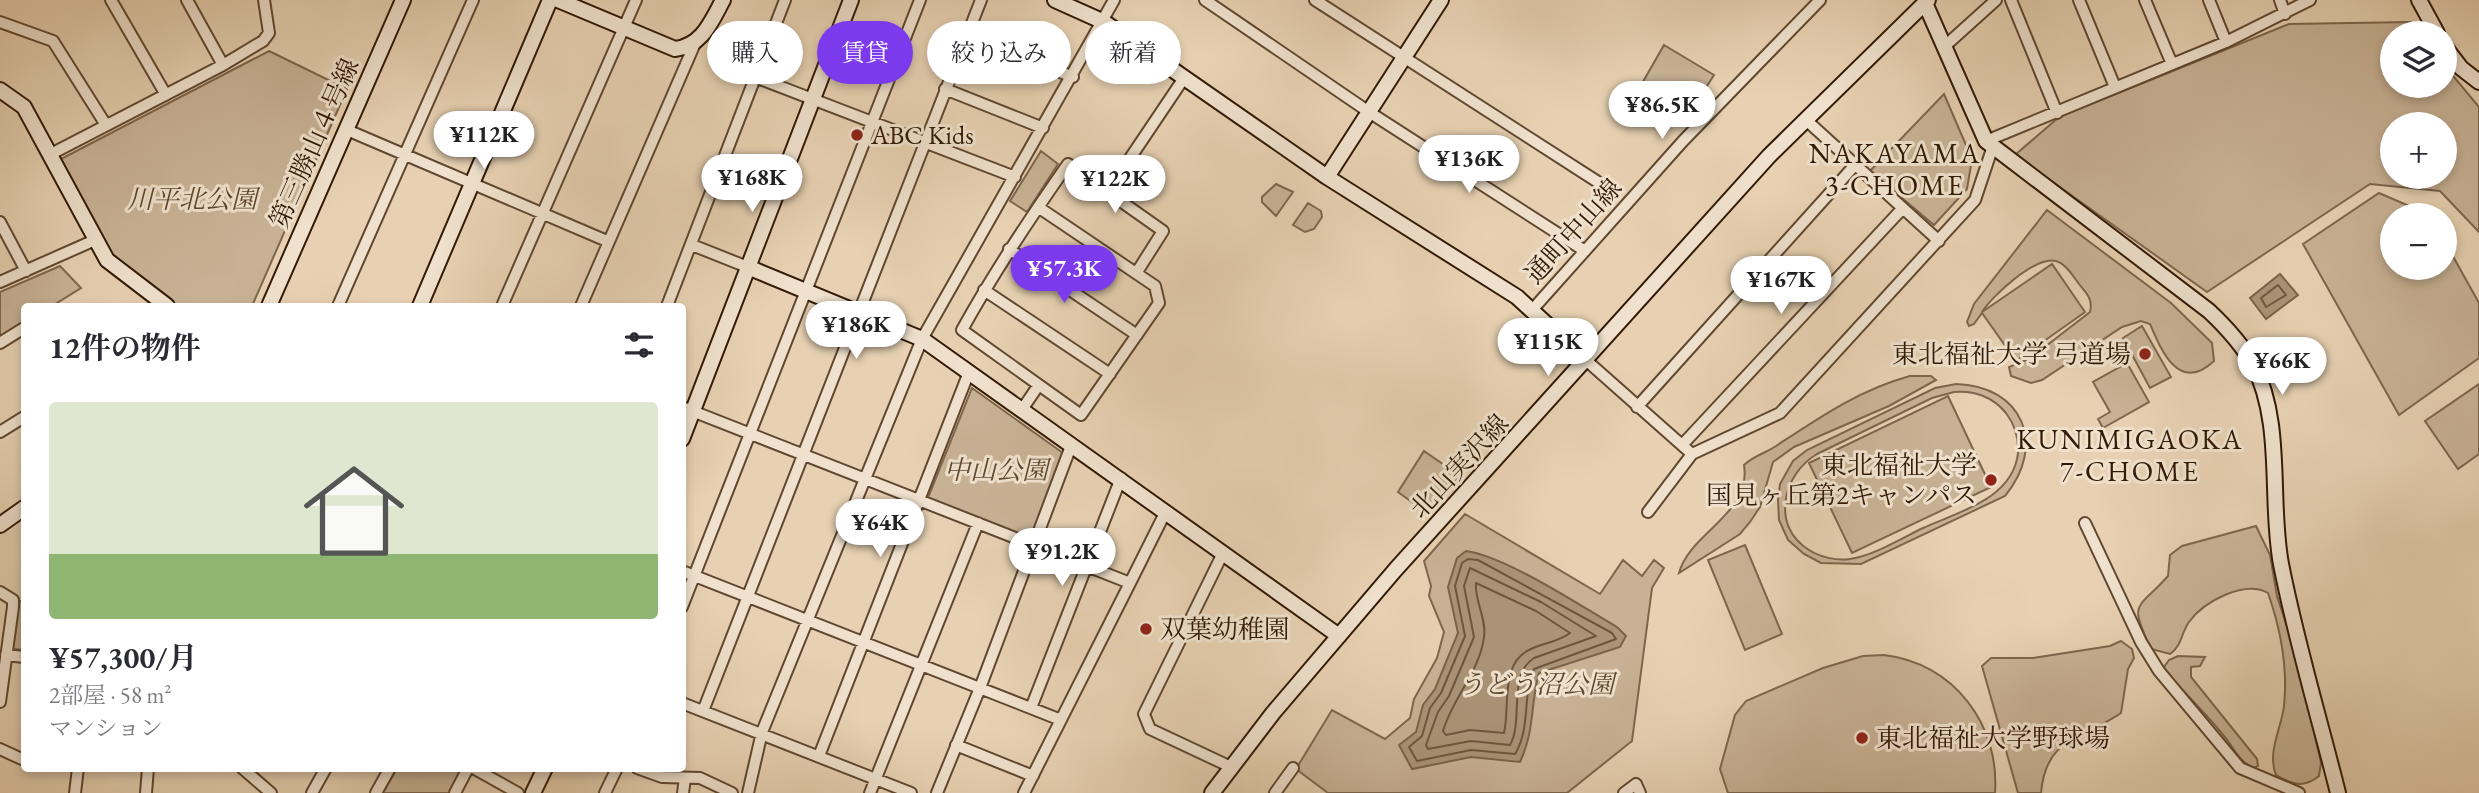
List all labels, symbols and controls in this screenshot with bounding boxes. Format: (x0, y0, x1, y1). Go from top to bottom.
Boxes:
chip: 購入 (707, 21, 803, 84)
chip: 賃貸 (817, 21, 913, 84)
chip: 絞り込み (927, 21, 1071, 84)
chip: 新着 (1085, 21, 1181, 84)
map controls (2380, 21, 2457, 280)
button: layers (2380, 21, 2457, 98)
street label: 第三勝山４号線 (261, 53, 367, 233)
pin: ¥86.5K (1605, 82, 1719, 141)
text: ¥86.5K (1625, 89, 1699, 119)
pin: ¥112K (435, 111, 533, 171)
button: + (2380, 112, 2457, 189)
place label: ABC Kids (870, 118, 974, 152)
text: ¥112K (449, 119, 519, 149)
marker: ABC Kids (849, 127, 865, 143)
district label: NAKAYAMA 3-CHOME (1809, 135, 1981, 203)
pin: ¥136K (1420, 136, 1518, 195)
text: ¥136K (1434, 143, 1504, 173)
pin: ¥168K (703, 154, 801, 214)
pin: ¥122K (1066, 156, 1164, 215)
text: ¥168K (717, 162, 787, 192)
text: ¥122K (1080, 163, 1150, 193)
street label: 通町中山線 (1517, 171, 1629, 291)
park label: 川平北公園 (127, 182, 261, 216)
button: − (2380, 203, 2457, 280)
pin: ¥57.3K (1007, 246, 1121, 305)
text: ¥57.3K (1027, 253, 1101, 283)
pin: ¥167K (1732, 256, 1830, 316)
text: ¥167K (1746, 264, 1816, 294)
pin: ¥186K (807, 302, 905, 361)
text: ¥186K (821, 309, 891, 339)
pin: ¥115K (1499, 318, 1597, 378)
icon: filters (620, 326, 658, 364)
text: ¥115K (1513, 326, 1583, 356)
text: 12件の物件 (49, 328, 201, 367)
place label: 東北福祉大学 弓道場 (1892, 337, 2131, 371)
pin: ¥66K (2241, 338, 2323, 397)
text: ¥66K (2254, 345, 2310, 375)
marker: 東北福祉大学 弓道場 (2137, 346, 2153, 362)
street label: 北山実沢線 (1402, 407, 1516, 525)
district label: KUNIMIGAOKA 7-CHOME (2017, 421, 2243, 489)
icon: home (291, 448, 417, 574)
place label: 東北福祉大学 国見ヶ丘第2キャンパス (1706, 448, 1977, 512)
park label: 中山公園 (944, 453, 1052, 487)
marker: 東北福祉大学 国見ヶ丘第2キャンパス (1983, 472, 1999, 488)
pin: ¥64K (839, 500, 921, 559)
text: ¥64K (852, 507, 908, 537)
pin: ¥91.2K (1005, 528, 1119, 588)
text: ¥91.2K (1025, 536, 1099, 566)
place label: 双葉幼稚園 (1160, 612, 1290, 646)
marker: 双葉幼稚園 (1138, 621, 1154, 637)
text: ¥57,300/月 (49, 638, 198, 677)
park label: うどう沼公園 (1458, 667, 1618, 701)
text: 2部屋 · 58 m² (49, 680, 171, 710)
text: マンション (49, 713, 163, 743)
place label: 東北福祉大学野球場 (1876, 721, 2110, 755)
marker: 東北福祉大学野球場 (1854, 730, 1870, 746)

